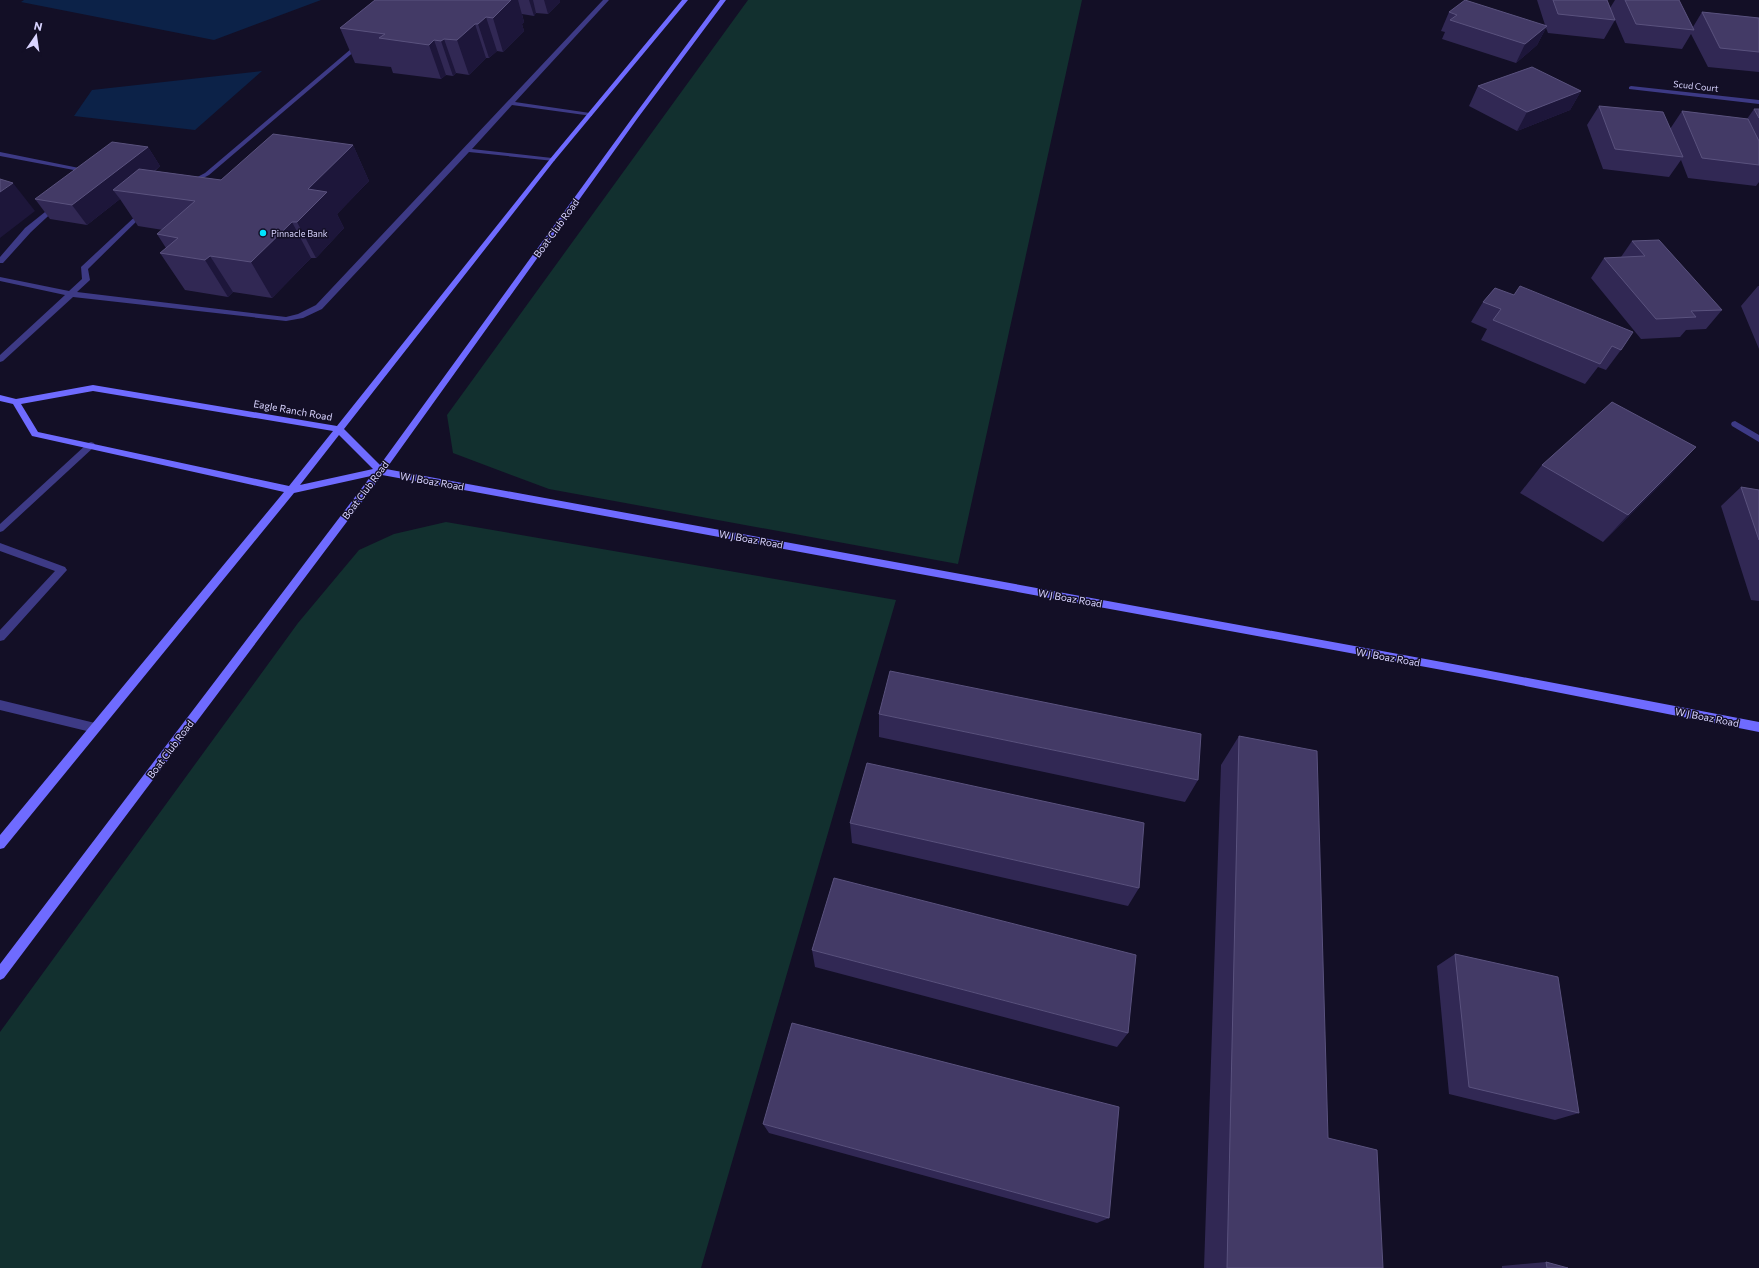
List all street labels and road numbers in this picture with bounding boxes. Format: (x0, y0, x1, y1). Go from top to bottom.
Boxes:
street label: Scud Court (1673, 78, 1720, 94)
street label: Boat Club Road (531, 196, 582, 260)
street label: Eagle Ranch Road (253, 397, 334, 423)
street label: Boat Club Road (339, 458, 391, 522)
street label: W J Boaz Road (399, 469, 465, 493)
street label: W J Boaz Road (718, 527, 784, 551)
street label: W J Boaz Road (1037, 586, 1103, 610)
street label: W J Boaz Road (1355, 645, 1421, 669)
street label: W J Boaz Road (1674, 705, 1740, 729)
street label: Boat Club Road (144, 717, 196, 781)

